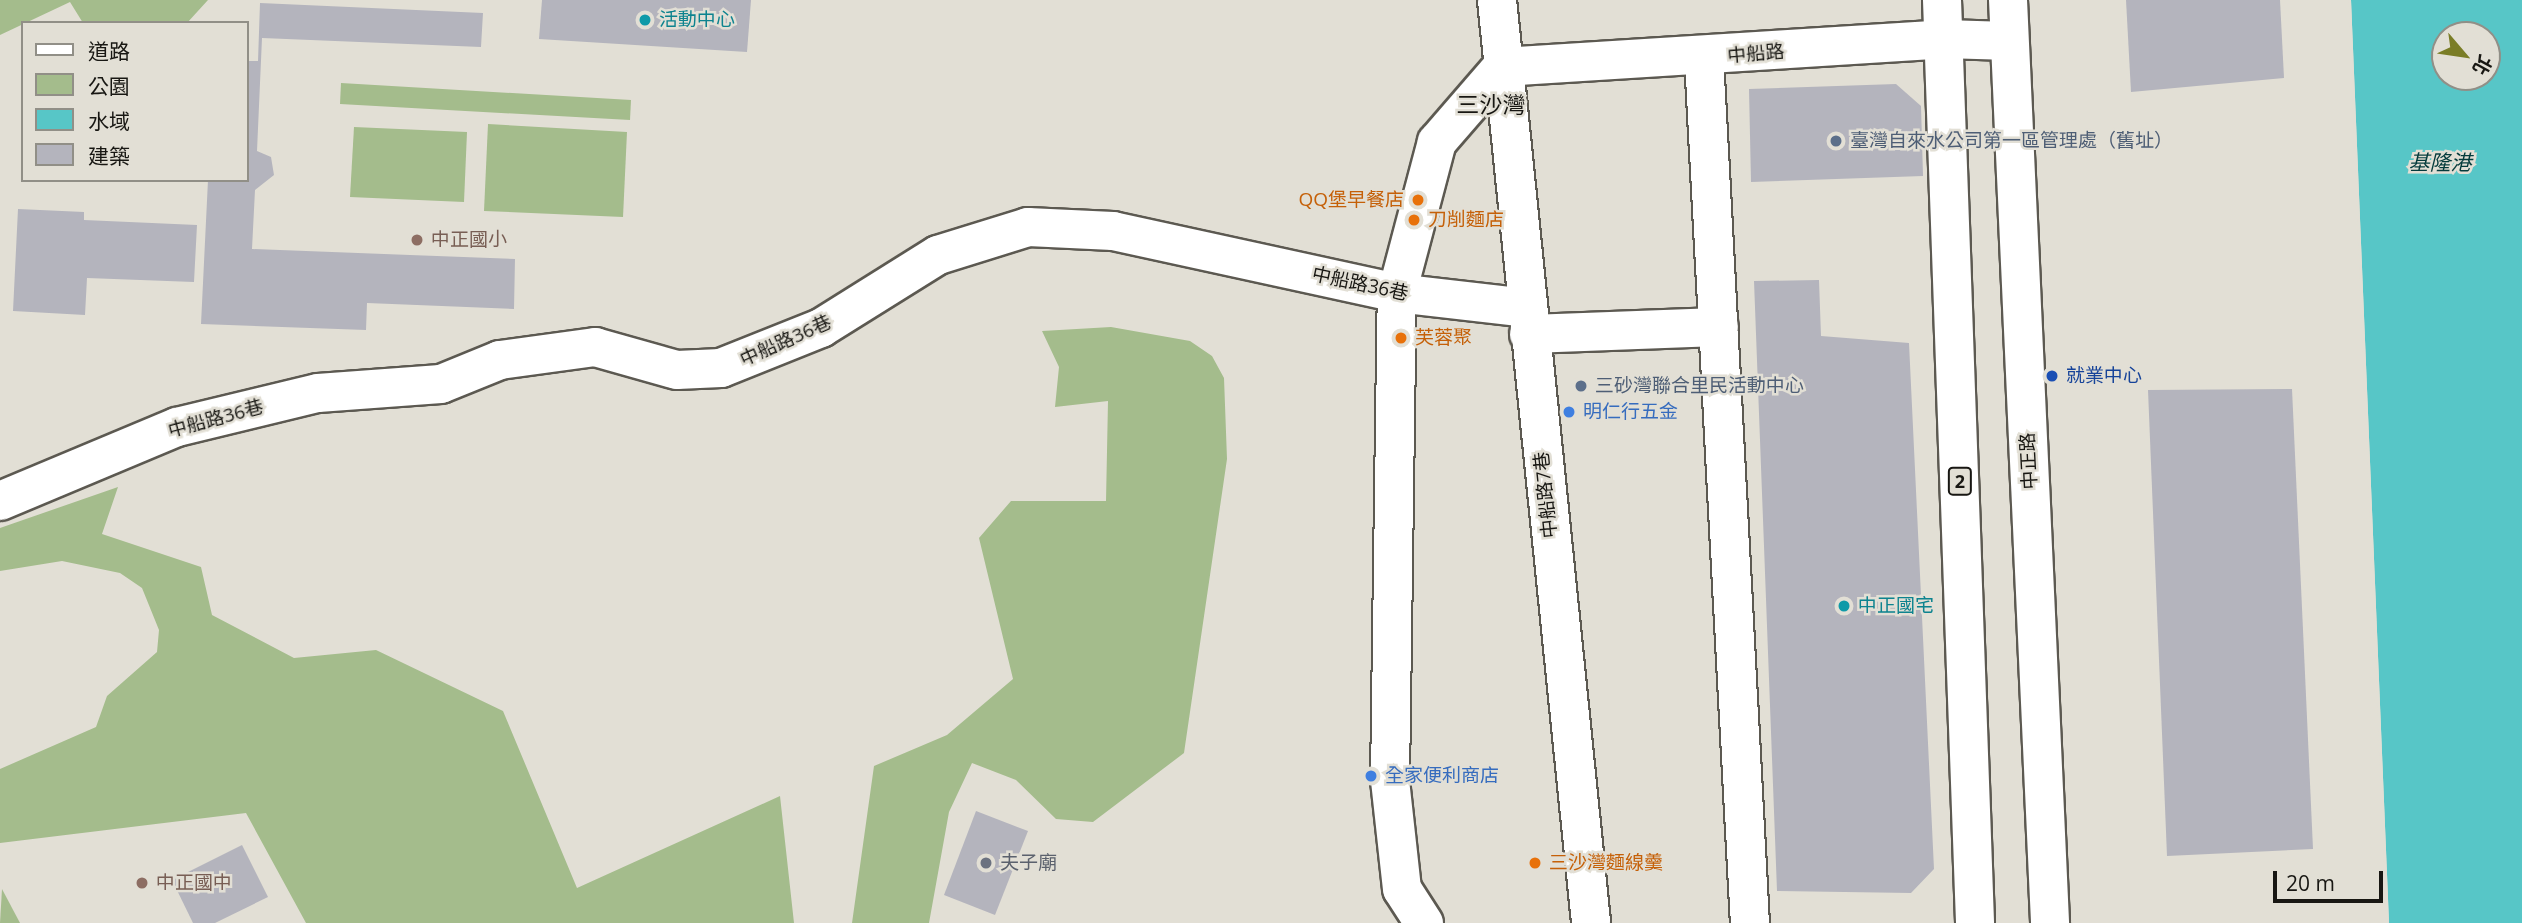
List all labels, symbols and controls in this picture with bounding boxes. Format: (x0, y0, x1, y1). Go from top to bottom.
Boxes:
place label: 活動中心 (659, 9, 735, 31)
marker: 活動中心 (637, 12, 653, 28)
legend (21, 21, 248, 182)
north arrow (2431, 21, 2501, 91)
text: 道路 (88, 37, 130, 65)
street label: 中船路 (1727, 40, 1785, 68)
text: 北 (2467, 51, 2499, 80)
text: 公園 (88, 72, 130, 100)
district label: 三沙灣 (1457, 90, 1525, 118)
text: 水域 (88, 107, 130, 135)
place label: 臺灣自來水公司第一區管理處（舊址） (1850, 130, 2173, 152)
marker: 臺灣自來水公司第一區管理處（舊址） (1828, 133, 1844, 149)
text: 建築 (88, 142, 130, 170)
water label: 基隆港 (2409, 149, 2471, 175)
place label: QQ堡早餐店 (1298, 189, 1404, 211)
marker: QQ堡早餐店 (1410, 192, 1426, 208)
place label: 刀削麵店 (1428, 209, 1504, 231)
marker: 刀削麵店 (1406, 212, 1422, 228)
place label: 中正國小 (431, 229, 507, 251)
marker: 中正國小 (409, 232, 425, 248)
street label: 中船路36巷 (1310, 263, 1410, 305)
street label: 中船路36巷 (737, 311, 835, 371)
place label: 芙蓉聚 (1415, 327, 1472, 349)
marker: 芙蓉聚 (1393, 330, 1409, 346)
place label: 就業中心 (2066, 365, 2142, 387)
marker: 就業中心 (2044, 368, 2060, 384)
place label: 三砂灣聯合里民活動中心 (1595, 375, 1804, 397)
marker: 三砂灣聯合里民活動中心 (1573, 378, 1589, 394)
street label: 中船路36巷 (166, 395, 266, 443)
place label: 明仁行五金 (1583, 401, 1678, 423)
marker: 明仁行五金 (1561, 404, 1577, 420)
street label: 中正路 (2016, 432, 2042, 490)
street label: 中船路7巷 (1530, 451, 1562, 539)
road number: 2 (1948, 466, 1972, 495)
place label: 中正國宅 (1858, 595, 1934, 617)
marker: 中正國宅 (1836, 598, 1852, 614)
place label: 全家便利商店 (1385, 765, 1499, 787)
marker: 全家便利商店 (1363, 768, 1379, 784)
place label: 夫子廟 (1000, 852, 1057, 874)
place label: 三沙灣麵線羹 (1549, 852, 1663, 874)
marker: 夫子廟 (978, 855, 994, 871)
marker: 三沙灣麵線羹 (1527, 855, 1543, 871)
scale bar (2277, 856, 2387, 900)
text: 20 m (2286, 869, 2335, 897)
place label: 中正國中 (156, 872, 232, 894)
marker: 中正國中 (134, 875, 150, 891)

